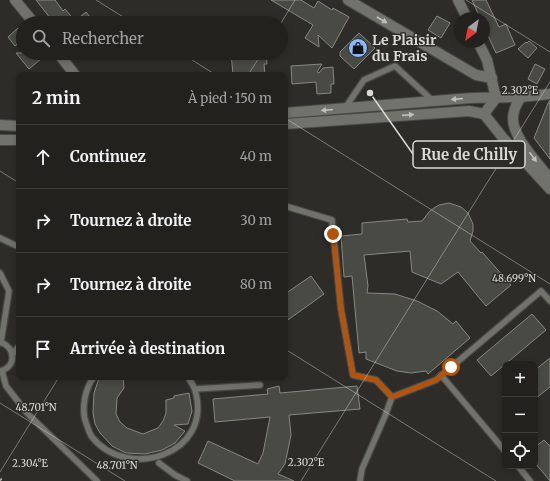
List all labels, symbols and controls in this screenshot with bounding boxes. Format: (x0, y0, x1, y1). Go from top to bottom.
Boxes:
north arrow (454, 12, 490, 48)
search box (16, 16, 288, 60)
one-way arrow (376, 16, 388, 23)
icon: search (30, 27, 52, 49)
text: Rechercher (62, 29, 144, 48)
place label: Le Plaisir du Frais (372, 31, 437, 65)
shop icon: Le Plaisir du Frais (347, 37, 369, 59)
text: 2.302°E (502, 84, 539, 97)
text: 2 min (32, 87, 80, 109)
text: À pied · 150 m (188, 90, 272, 107)
one-way arrow (451, 96, 463, 102)
one-way arrow (321, 106, 333, 113)
one-way arrow (402, 112, 414, 119)
callout: Rue de Chilly (413, 141, 525, 168)
text: Rue de Chilly (421, 145, 517, 164)
icon: ahead (32, 146, 54, 168)
text: Continuez (70, 147, 146, 166)
text: 40 m (240, 148, 272, 165)
one-way arrow (529, 151, 537, 162)
icon: right (32, 210, 54, 232)
text: Tournez à droite (70, 211, 191, 230)
text: 30 m (240, 212, 272, 229)
route end (324, 225, 342, 243)
text: 48.699°N (492, 272, 536, 285)
icon: right (32, 274, 54, 296)
text: Tournez à droite (70, 275, 191, 294)
text: 80 m (240, 276, 272, 293)
icon: arrive (32, 338, 54, 360)
text: Arrivée à destination (70, 339, 225, 358)
route start (442, 358, 460, 376)
map controls (502, 361, 538, 469)
button: + (502, 361, 538, 397)
button: − (502, 397, 538, 433)
text: 48.701°N (15, 401, 57, 414)
button: locate (502, 433, 538, 469)
text: 2.302°E (288, 456, 325, 469)
text: 2.304°E (12, 457, 49, 470)
text: 48.701°N (96, 459, 138, 472)

